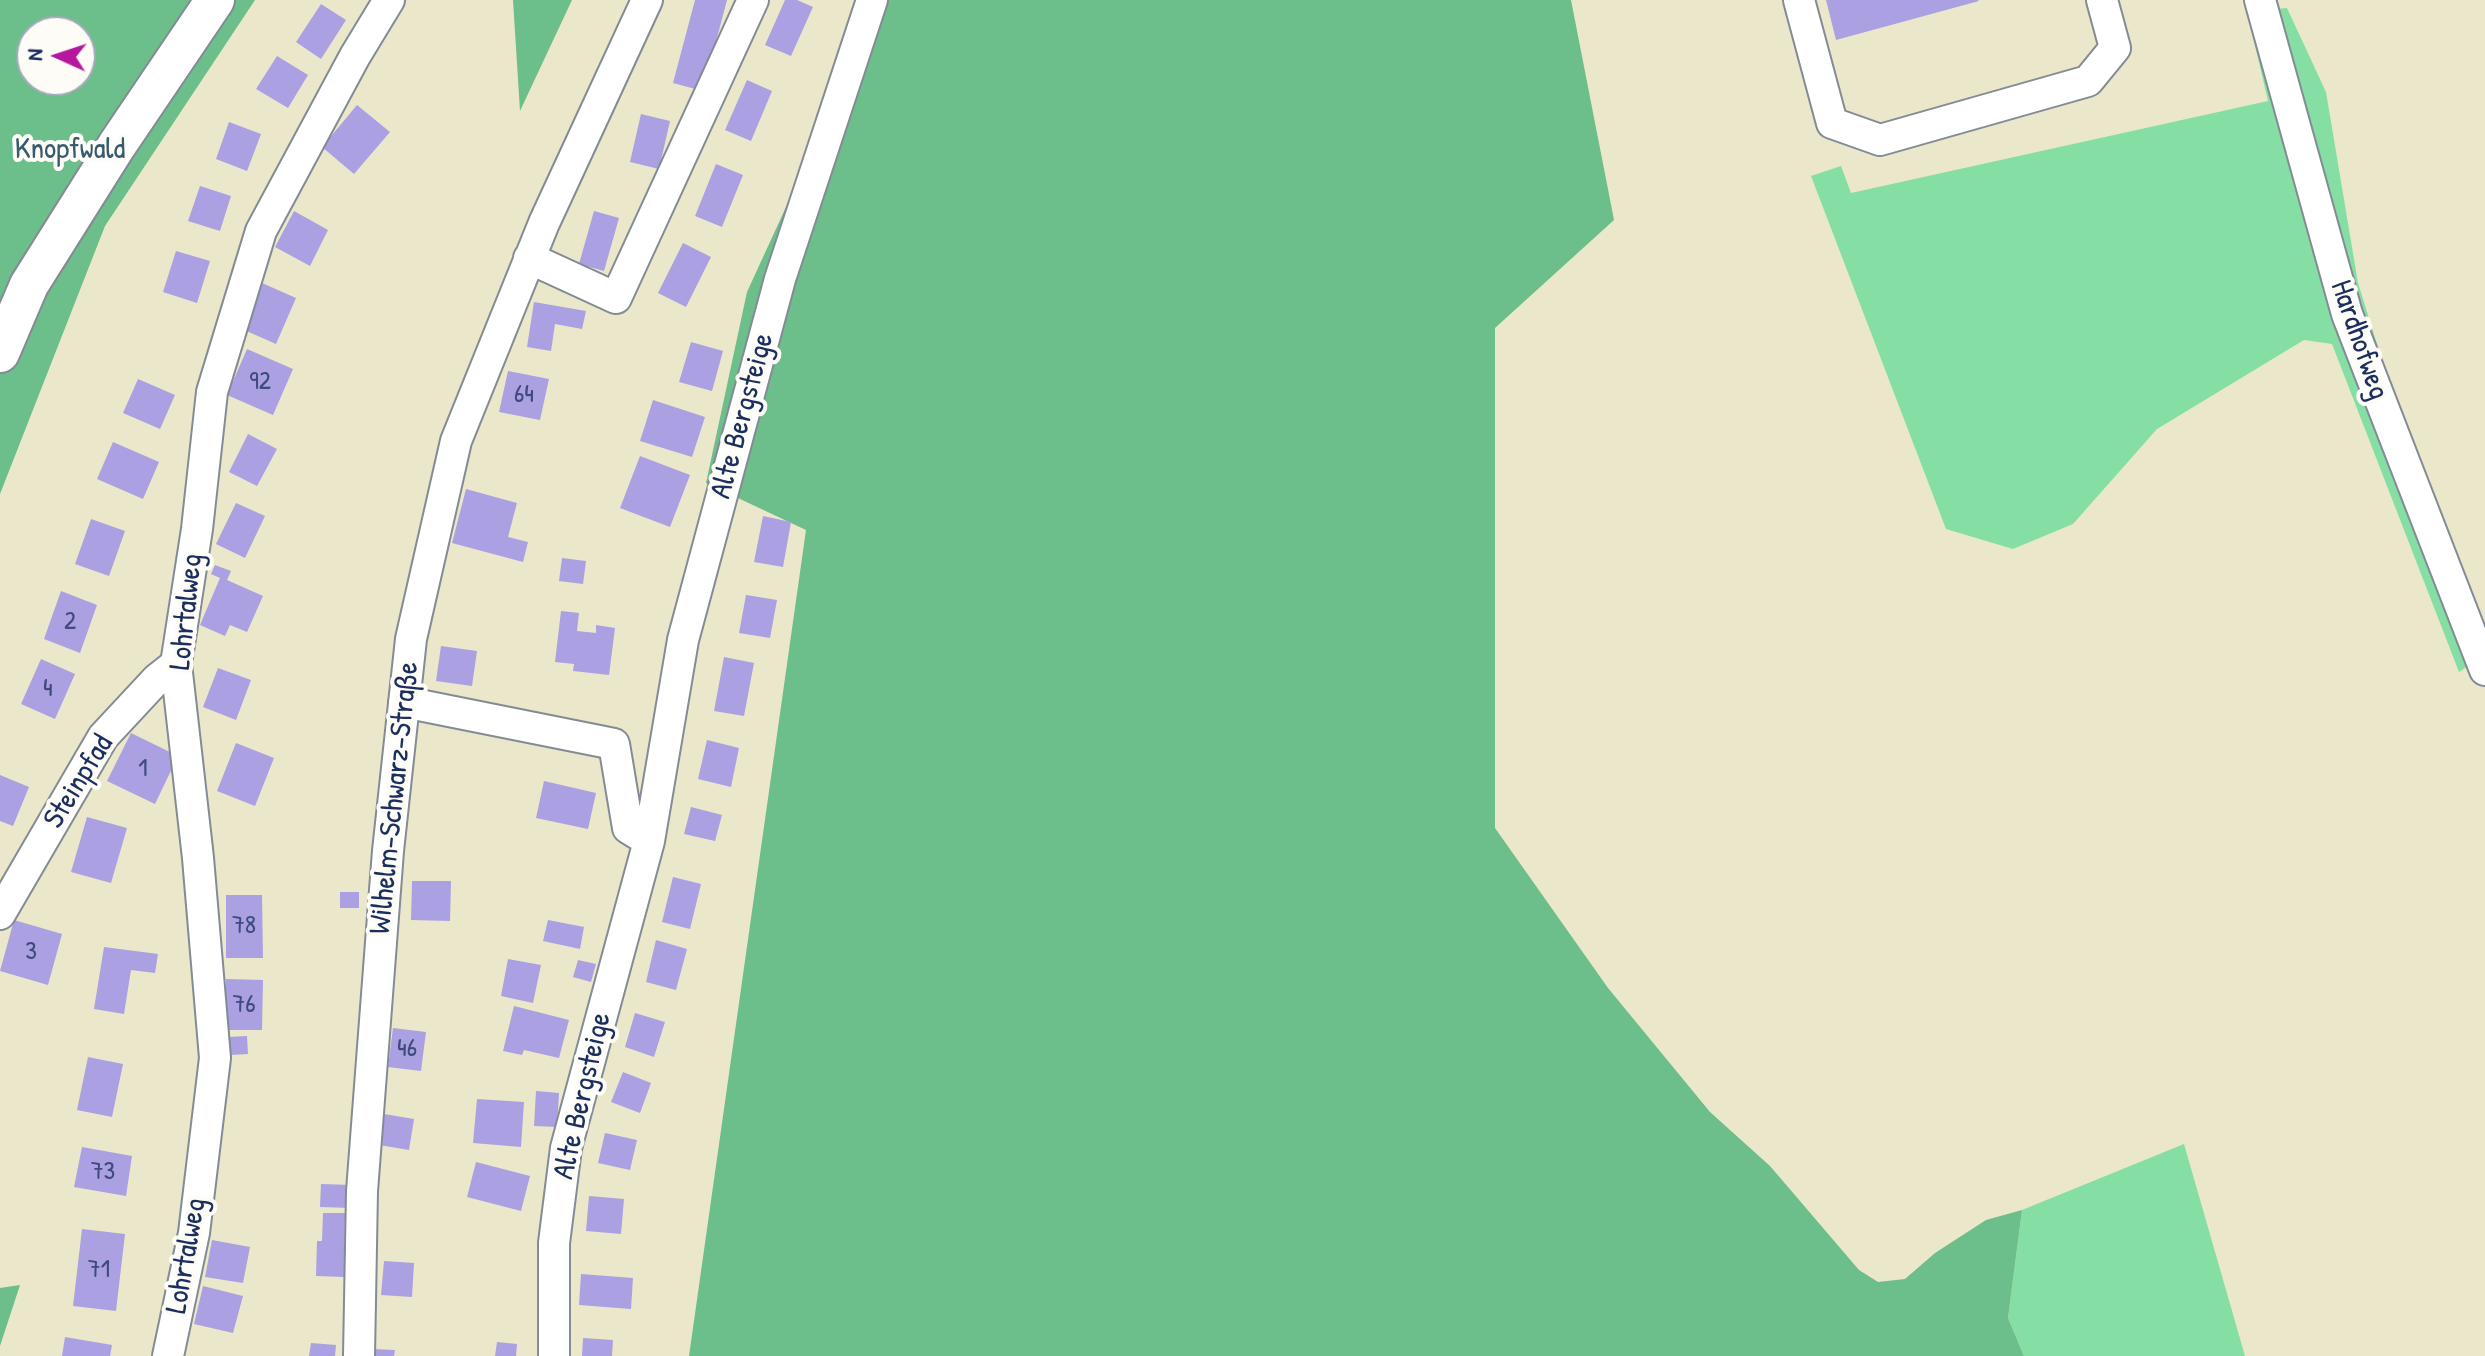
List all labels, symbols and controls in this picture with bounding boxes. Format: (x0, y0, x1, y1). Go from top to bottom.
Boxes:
north arrow (16, 16, 96, 96)
text: N (19, 48, 49, 61)
park label: Knopfwald (15, 132, 125, 168)
street label: Hardhofweg (2322, 276, 2396, 404)
street label: Alte Bergsteige (704, 329, 782, 503)
house number: 92 (249, 366, 271, 398)
house number: 64 (514, 379, 534, 411)
street label: Lohrtalweg (163, 552, 211, 672)
house number: 2 (64, 606, 76, 638)
street label: Wilhelm-Schwarz-Straße (363, 660, 427, 936)
house number: 4 (43, 673, 53, 705)
street label: Steinpfad (36, 729, 122, 835)
house number: 1 (138, 753, 148, 785)
house number: 78 (232, 910, 256, 942)
house number: 3 (25, 936, 37, 968)
house number: 76 (232, 989, 256, 1021)
street label: Alte Bergsteige (546, 1009, 620, 1183)
house number: 46 (397, 1033, 417, 1065)
house number: 73 (91, 1156, 115, 1188)
street label: Lohrtalweg (159, 1195, 215, 1317)
house number: 71 (88, 1254, 110, 1286)

